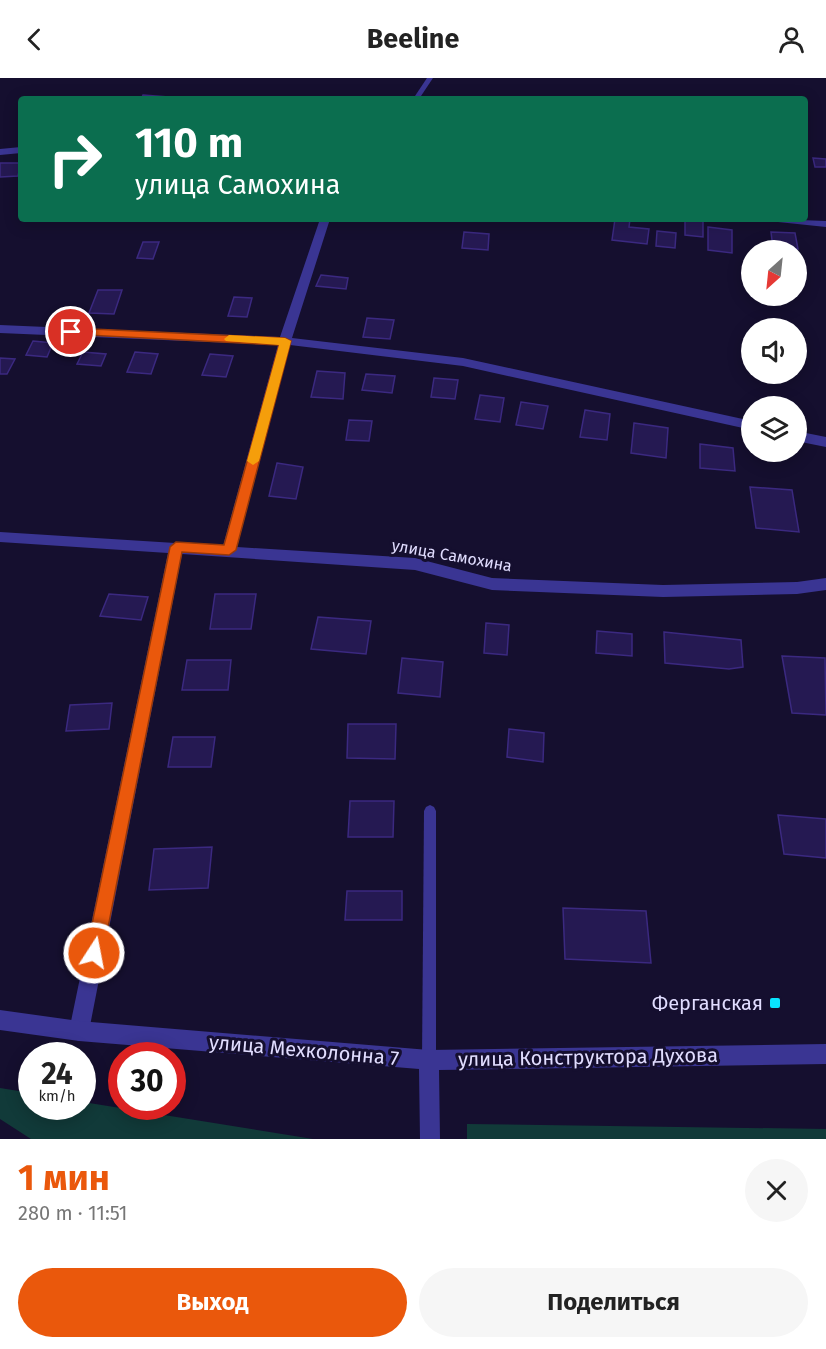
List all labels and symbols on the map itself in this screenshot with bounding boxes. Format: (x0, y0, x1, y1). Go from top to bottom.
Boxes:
north arrow (741, 240, 807, 306)
pin (45, 306, 96, 357)
street label: улица Самохина (390, 536, 514, 575)
position arrow (62, 921, 126, 985)
place label: Ферганская (652, 991, 763, 1015)
marker: Ферганская (768, 996, 782, 1010)
street label: улица Мехколонна 7 (208, 1030, 400, 1070)
speed limit sign: 30 (108, 1042, 186, 1120)
street label: улица Конструктора Духова (458, 1043, 718, 1071)

